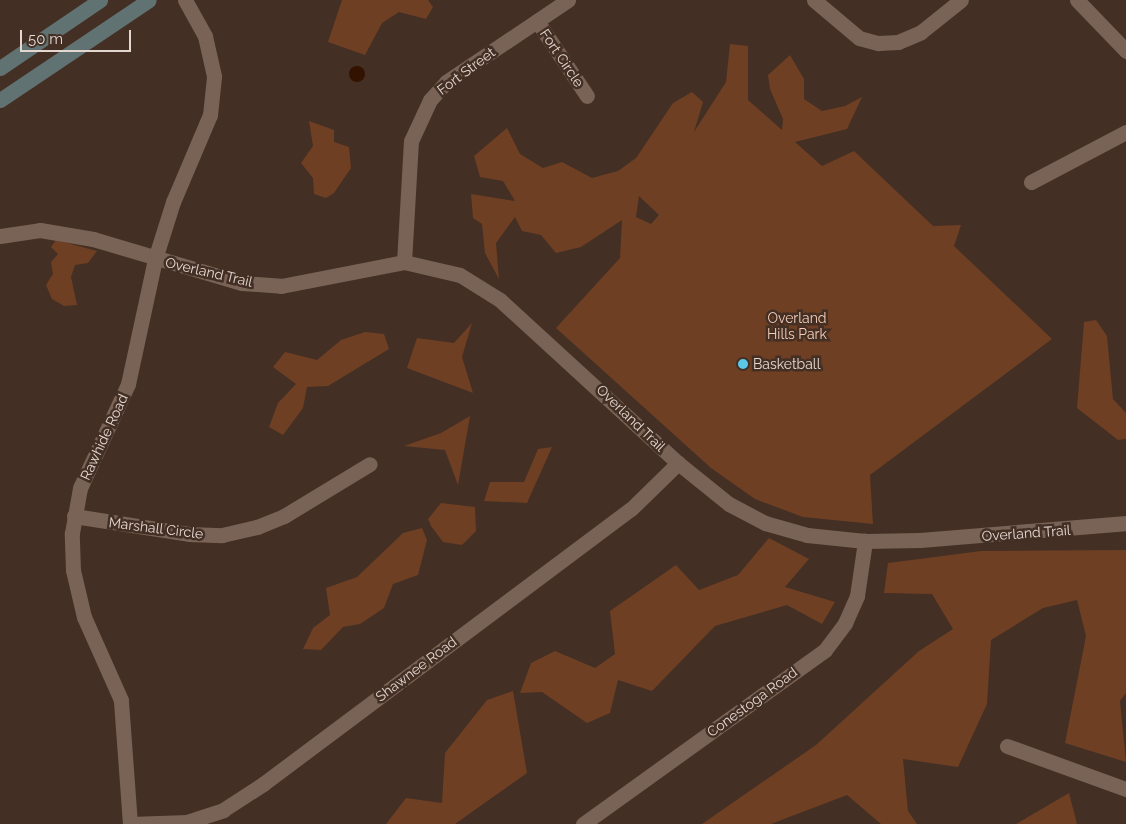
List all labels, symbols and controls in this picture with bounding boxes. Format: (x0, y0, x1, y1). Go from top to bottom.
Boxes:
scale bar (22, 20, 134, 52)
street label: Fort Circle (536, 26, 588, 90)
text: 50 m (28, 30, 63, 48)
street label: Fort Street (434, 44, 498, 98)
street label: Overland Trail (164, 254, 254, 290)
park label: Overland Hills Park (767, 310, 827, 342)
place label: Basketball (753, 356, 820, 372)
marker: Basketball (737, 358, 749, 370)
street label: Overland Trail (593, 381, 669, 455)
street label: Rawhide Road (77, 391, 131, 483)
street label: Marshall Circle (108, 514, 204, 542)
street label: Overland Trail (981, 522, 1071, 544)
street label: Shawnee Road (372, 633, 460, 705)
street label: Conestoga Road (704, 664, 800, 740)

